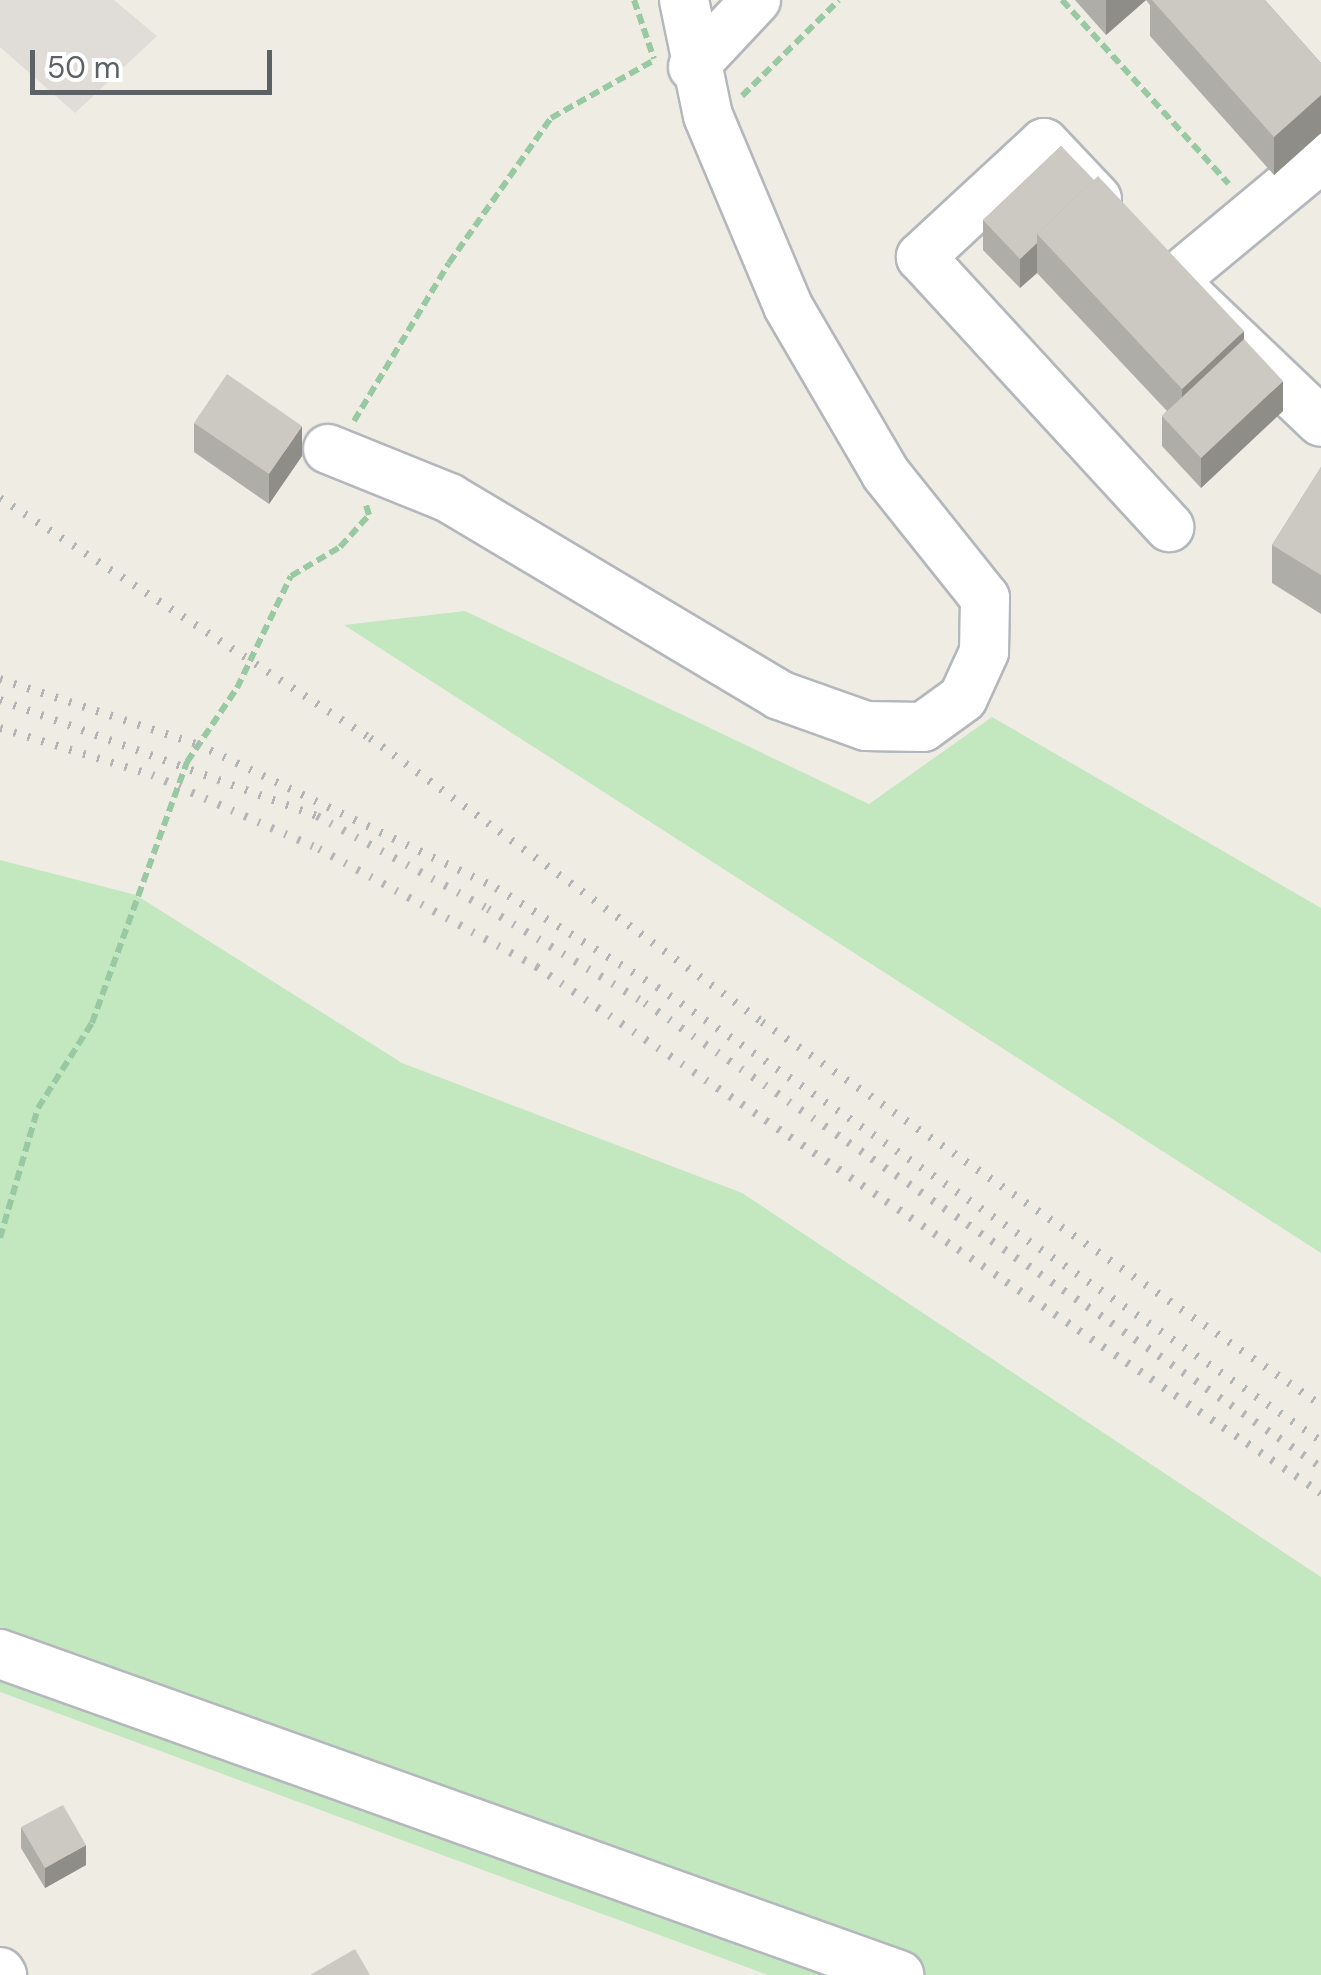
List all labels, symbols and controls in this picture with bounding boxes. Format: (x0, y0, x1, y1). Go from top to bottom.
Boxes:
scale bar (35, 30, 278, 92)
text: 50 m (47, 48, 121, 87)

